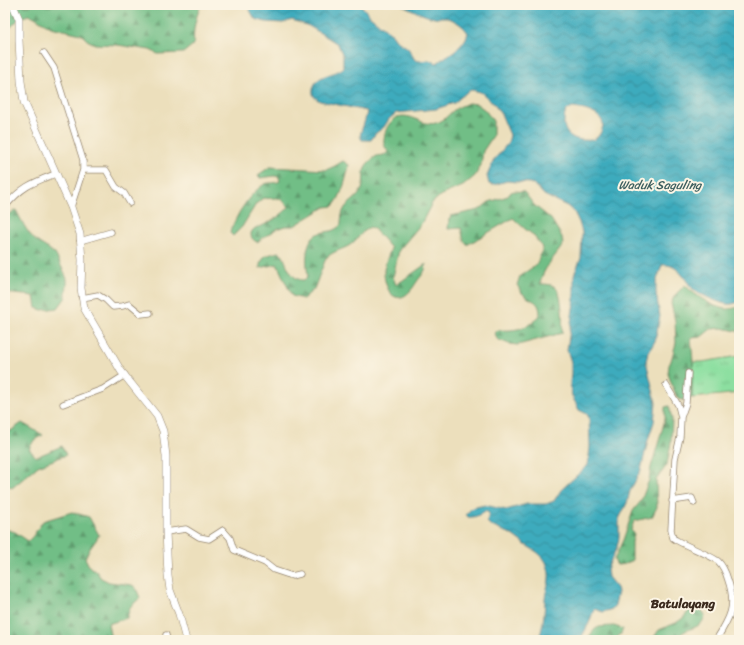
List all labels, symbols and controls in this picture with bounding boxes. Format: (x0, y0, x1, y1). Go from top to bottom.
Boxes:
water label: Waduk Saguling (619, 174, 702, 196)
district label: Batulayang (651, 592, 716, 615)

